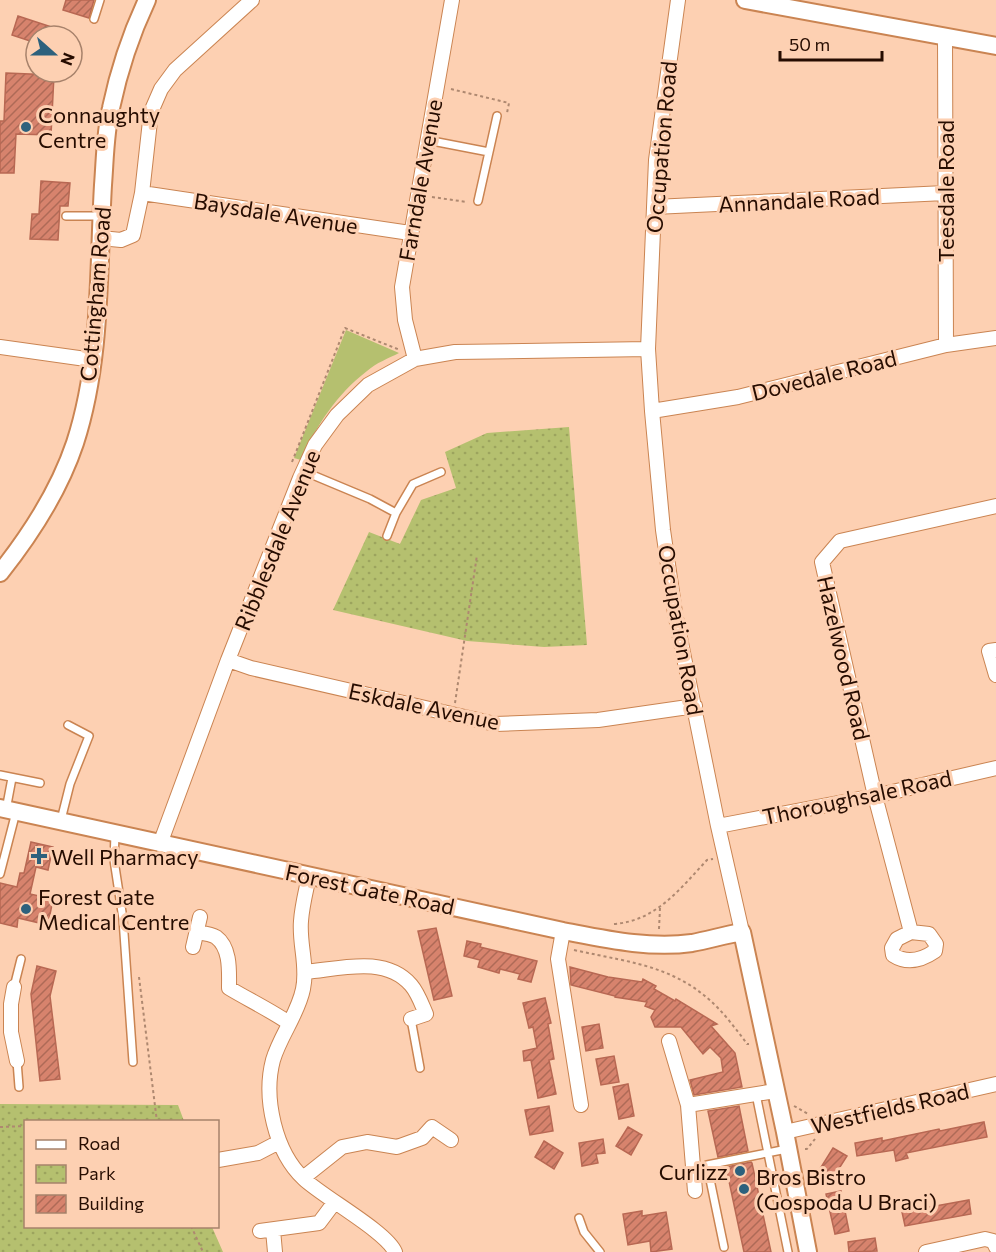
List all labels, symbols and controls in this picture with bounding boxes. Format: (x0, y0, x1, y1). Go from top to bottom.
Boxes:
north arrow (24, 24, 84, 84)
scale bar (780, 24, 882, 62)
text: 50 m (789, 33, 830, 55)
text: N (57, 51, 79, 69)
street label: Occupation Road (640, 60, 682, 234)
street label: Farndale Avenue (392, 97, 448, 263)
place label: Connaughty Centre (38, 101, 160, 153)
marker: Connaughty Centre (19, 120, 33, 134)
street label: Teesdale Road (932, 120, 959, 262)
street label: Annandale Road (718, 182, 880, 218)
street label: Baysdale Avenue (192, 187, 360, 239)
street label: Cottingham Road (74, 206, 116, 382)
street label: Dovedale Road (749, 344, 899, 406)
street label: Ribblesdale Avenue (228, 446, 326, 634)
street label: Occupation Road (653, 543, 709, 717)
street label: Hazelwood Road (812, 573, 876, 743)
street label: Eskdale Avenue (346, 677, 502, 735)
street label: Thoroughsale Road (760, 764, 954, 830)
place label: Well Pharmacy (51, 843, 199, 870)
marker: Well Pharmacy (32, 849, 46, 863)
street label: Forest Gate Road (283, 858, 457, 920)
place label: Forest Gate Medical Centre (38, 883, 189, 935)
marker: Forest Gate Medical Centre (19, 902, 33, 916)
street label: Westfields Road (808, 1077, 972, 1139)
legend (24, 1120, 219, 1228)
text: Road (78, 1132, 120, 1154)
place label: Curlizz (659, 1158, 728, 1185)
text: Park (78, 1162, 116, 1184)
place label: Bros Bistro (Gospoda U Braci) (756, 1163, 937, 1215)
marker: Curlizz (733, 1164, 747, 1178)
marker: Bros Bistro (Gospoda U Braci) (737, 1182, 751, 1196)
text: Building (78, 1192, 144, 1214)

